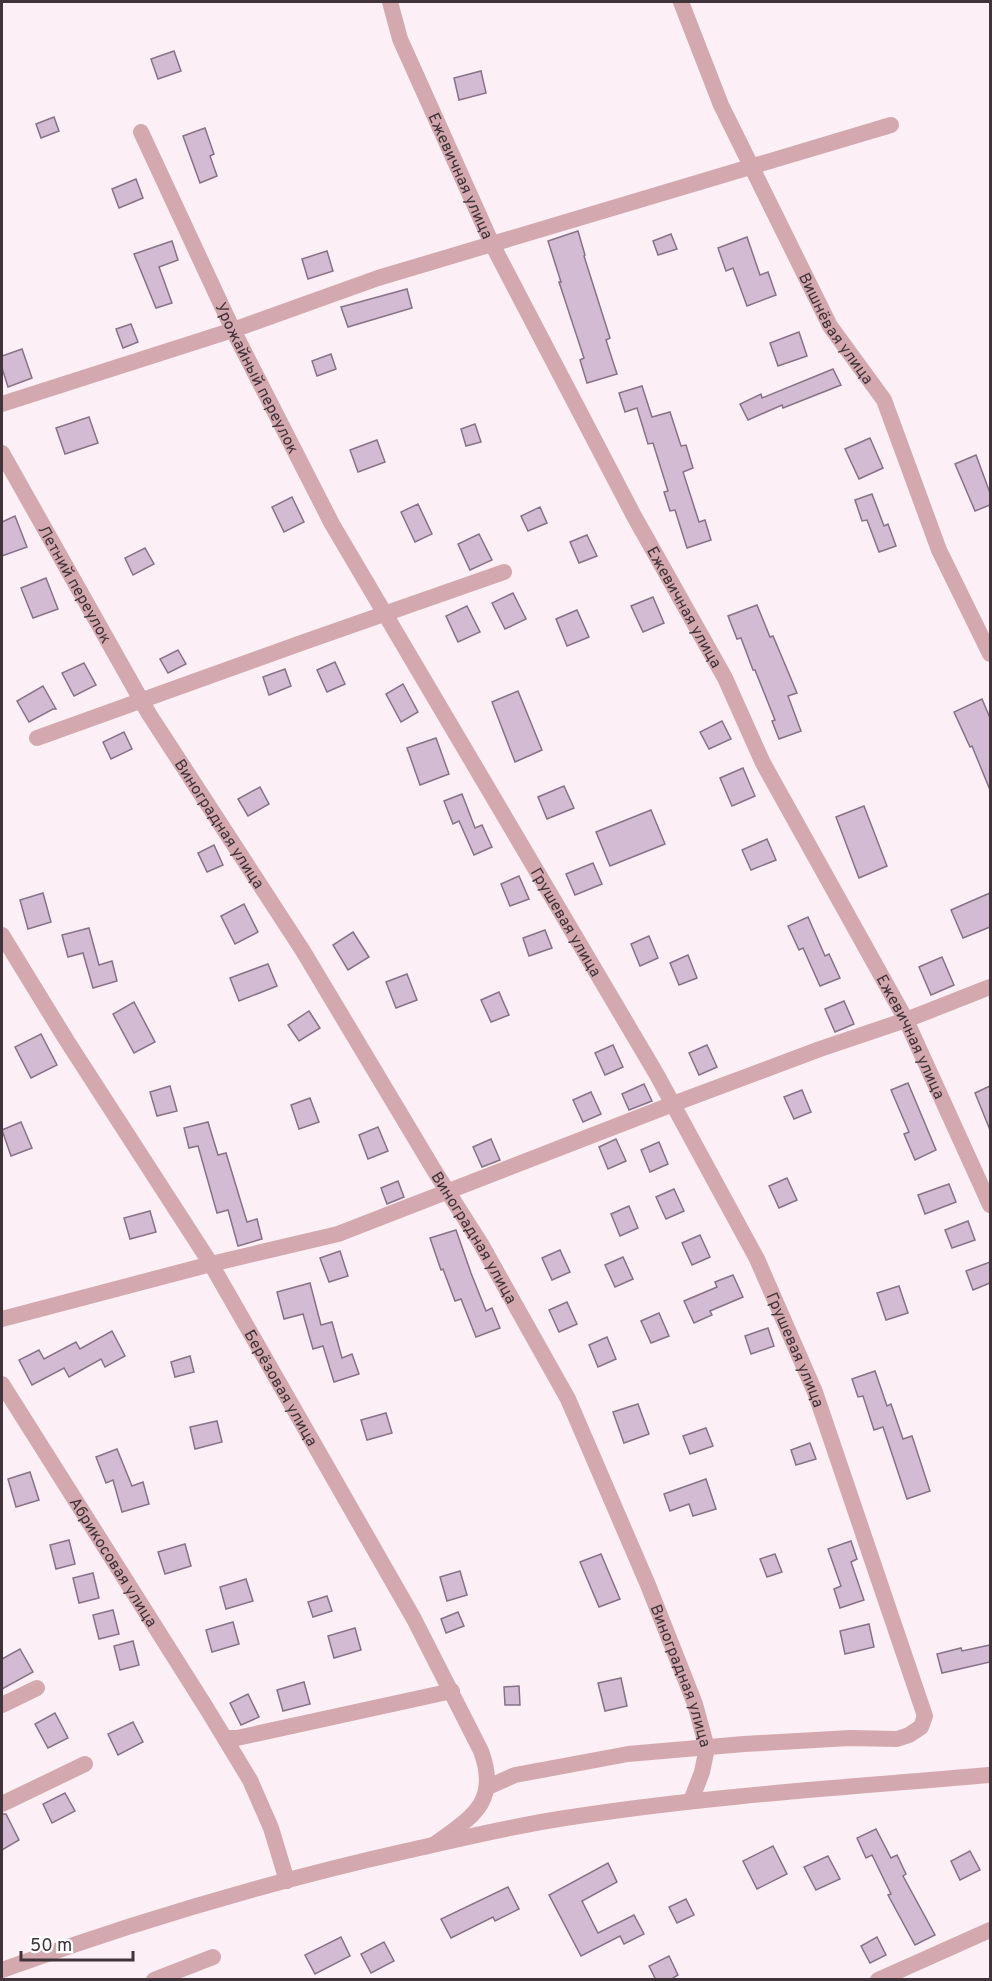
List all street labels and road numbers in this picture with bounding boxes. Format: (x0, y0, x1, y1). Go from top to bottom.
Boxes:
street label: Ежевичная улица (422, 110, 496, 243)
street label: Вишнёвая улица (793, 270, 877, 389)
street label: Урожайный переулок (210, 300, 302, 458)
street label: Летний переулок (33, 522, 115, 648)
street label: Ежевичная улица (641, 543, 725, 672)
street label: Виноградная улица (169, 756, 268, 893)
street label: Грушевая улица (525, 865, 605, 981)
street label: Ежевичная улица (871, 971, 949, 1103)
street label: Виноградная улица (426, 1168, 520, 1308)
street label: Грушевая улица (761, 1290, 828, 1410)
street label: Берёзовая улица (239, 1327, 321, 1450)
street label: Абрикосовая улица (64, 1494, 161, 1631)
street label: Виноградная улица (645, 1602, 714, 1750)

